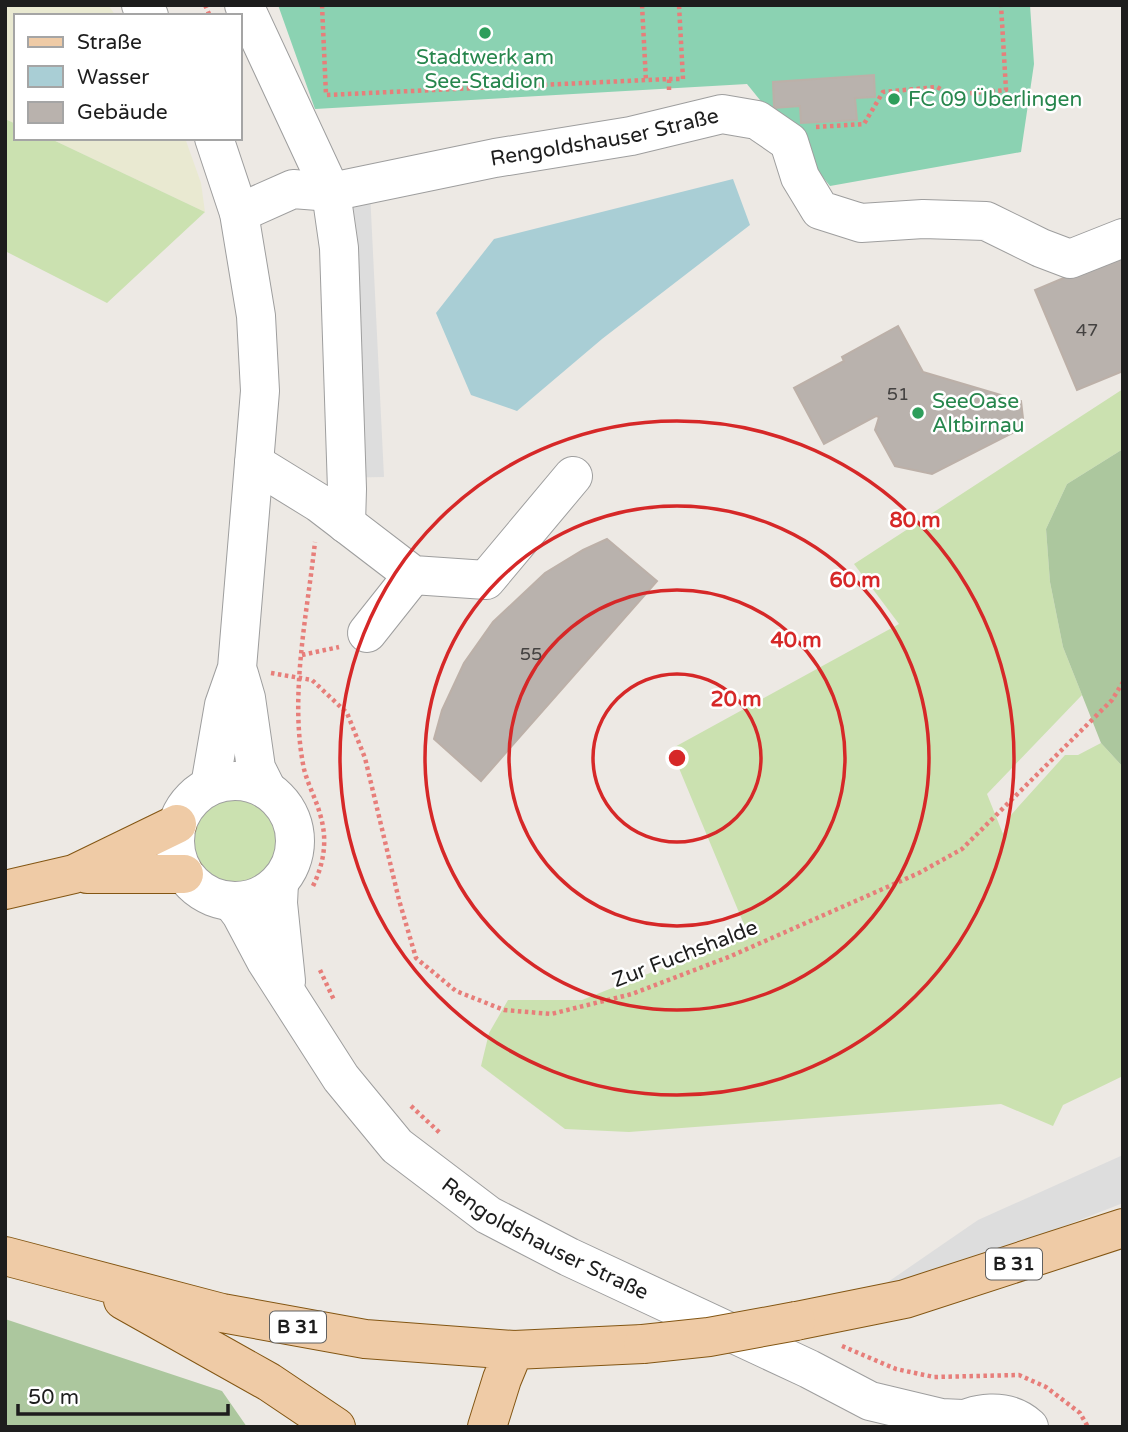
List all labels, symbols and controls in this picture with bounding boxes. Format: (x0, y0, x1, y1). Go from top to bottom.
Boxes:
legend (14, 14, 242, 140)
marker: Stadtwerk am See-Stadion (477, 25, 493, 41)
text: Straße (77, 30, 142, 55)
place label: Stadtwerk am See-Stadion (416, 45, 554, 94)
text: Wasser (77, 65, 149, 90)
place label: FC 09 Überlingen (908, 87, 1082, 112)
marker: FC 09 Überlingen (886, 91, 902, 107)
text: Gebäude (77, 100, 168, 125)
street label: Rengoldshauser Straße (488, 103, 721, 171)
house number: 47 (1076, 319, 1098, 341)
house number: 51 (887, 383, 909, 405)
place label: SeeOase Altbirnau (932, 389, 1025, 438)
marker: SeeOase Altbirnau (910, 405, 926, 421)
text: 80 m (889, 508, 941, 533)
text: 60 m (829, 568, 881, 593)
text: 40 m (770, 628, 822, 653)
house number: 55 (520, 643, 542, 665)
text: 20 m (710, 687, 762, 712)
centre of rings (665, 746, 689, 770)
street label: Zur Fuchshalde (609, 915, 761, 993)
street label: Rengoldshauser Straße (437, 1172, 653, 1305)
road number: B 31 (986, 1248, 1042, 1280)
road number: B 31 (270, 1312, 326, 1343)
scale bar (18, 1372, 228, 1416)
text: 50 m (28, 1385, 79, 1410)

